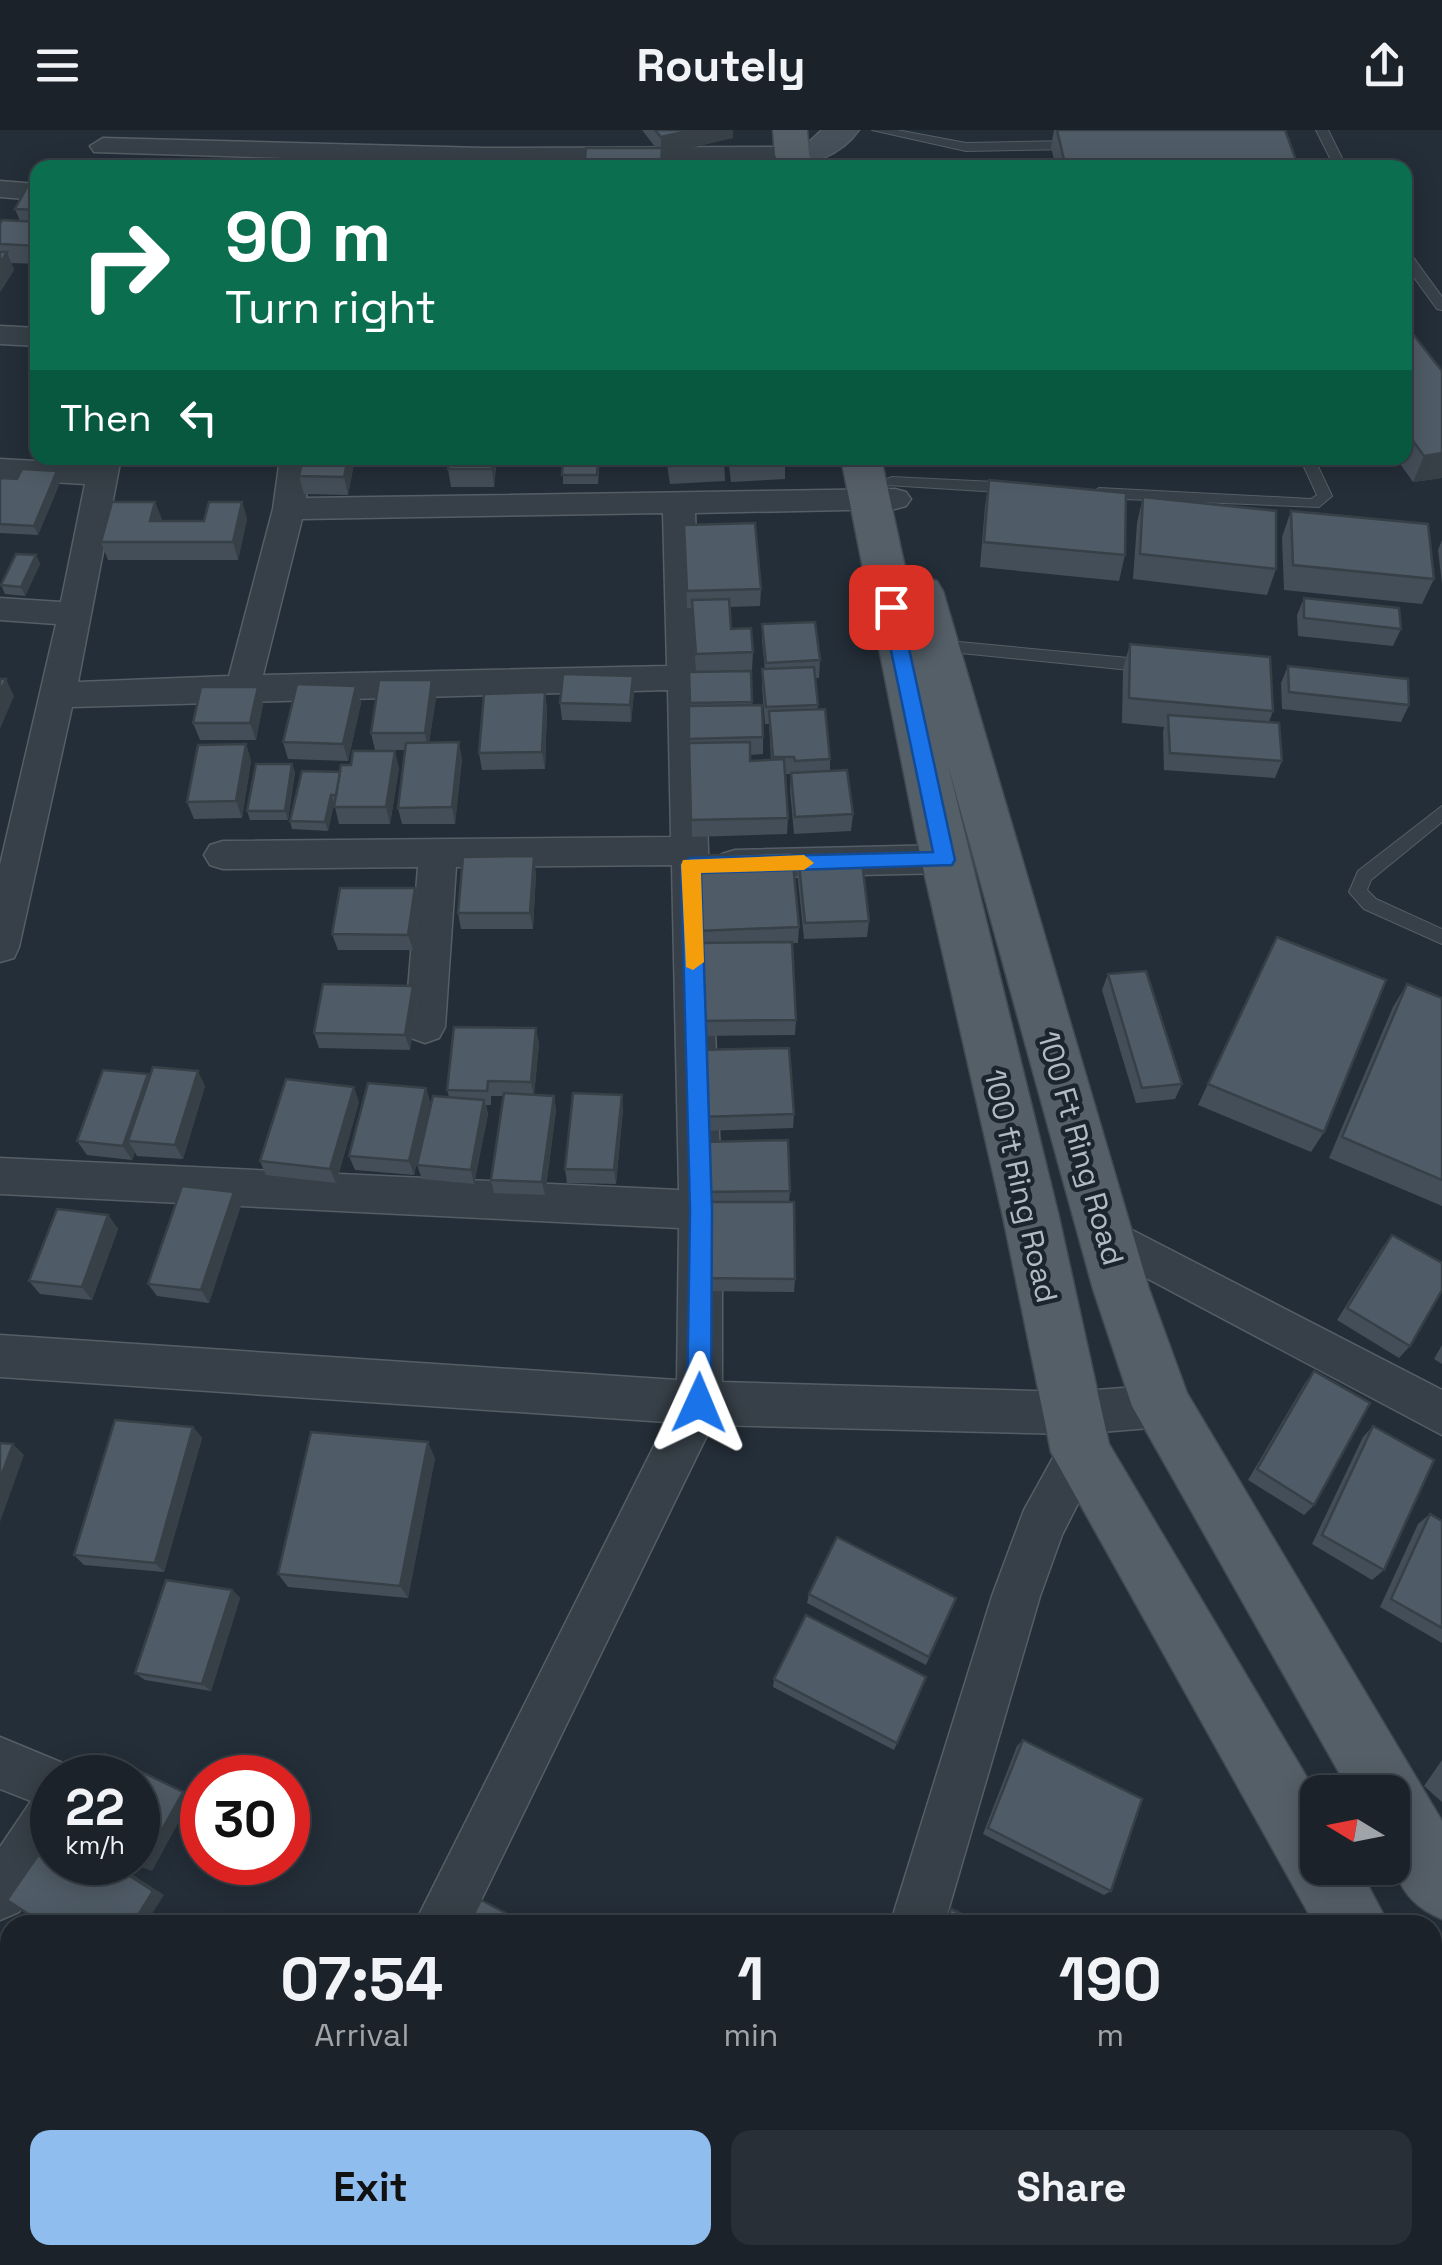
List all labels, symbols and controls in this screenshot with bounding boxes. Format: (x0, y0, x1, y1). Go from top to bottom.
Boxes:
text: Routely (636, 37, 806, 94)
icon: menu (30, 38, 85, 93)
icon: share (1357, 38, 1412, 93)
text: 90 m (225, 192, 391, 281)
icon: right (60, 200, 190, 330)
text: Turn right (225, 279, 436, 336)
icon: left (171, 390, 226, 445)
text: Then (60, 394, 151, 442)
pin (849, 565, 934, 650)
icon: arrive (864, 580, 919, 635)
street label: 100 Ft Ring Road (1029, 1026, 1133, 1270)
street label: 100 ft Ring Road (975, 1066, 1067, 1306)
position arrow (647, 1351, 751, 1455)
speed limit sign: 30 (180, 1755, 310, 1885)
north arrow (1300, 1775, 1410, 1885)
map controls (1300, 1775, 1410, 1885)
text: 22 (65, 1776, 125, 1840)
text: km/h (65, 1829, 125, 1861)
text: 07:54 (280, 1941, 443, 2018)
text: 1 (737, 1941, 764, 2018)
text: 190 (1059, 1941, 1162, 2018)
text: Arrival (314, 2015, 409, 2055)
text: min (723, 2015, 778, 2055)
text: m (1096, 2015, 1124, 2055)
button: Exit (30, 2130, 711, 2245)
button: Share (731, 2130, 1412, 2245)

